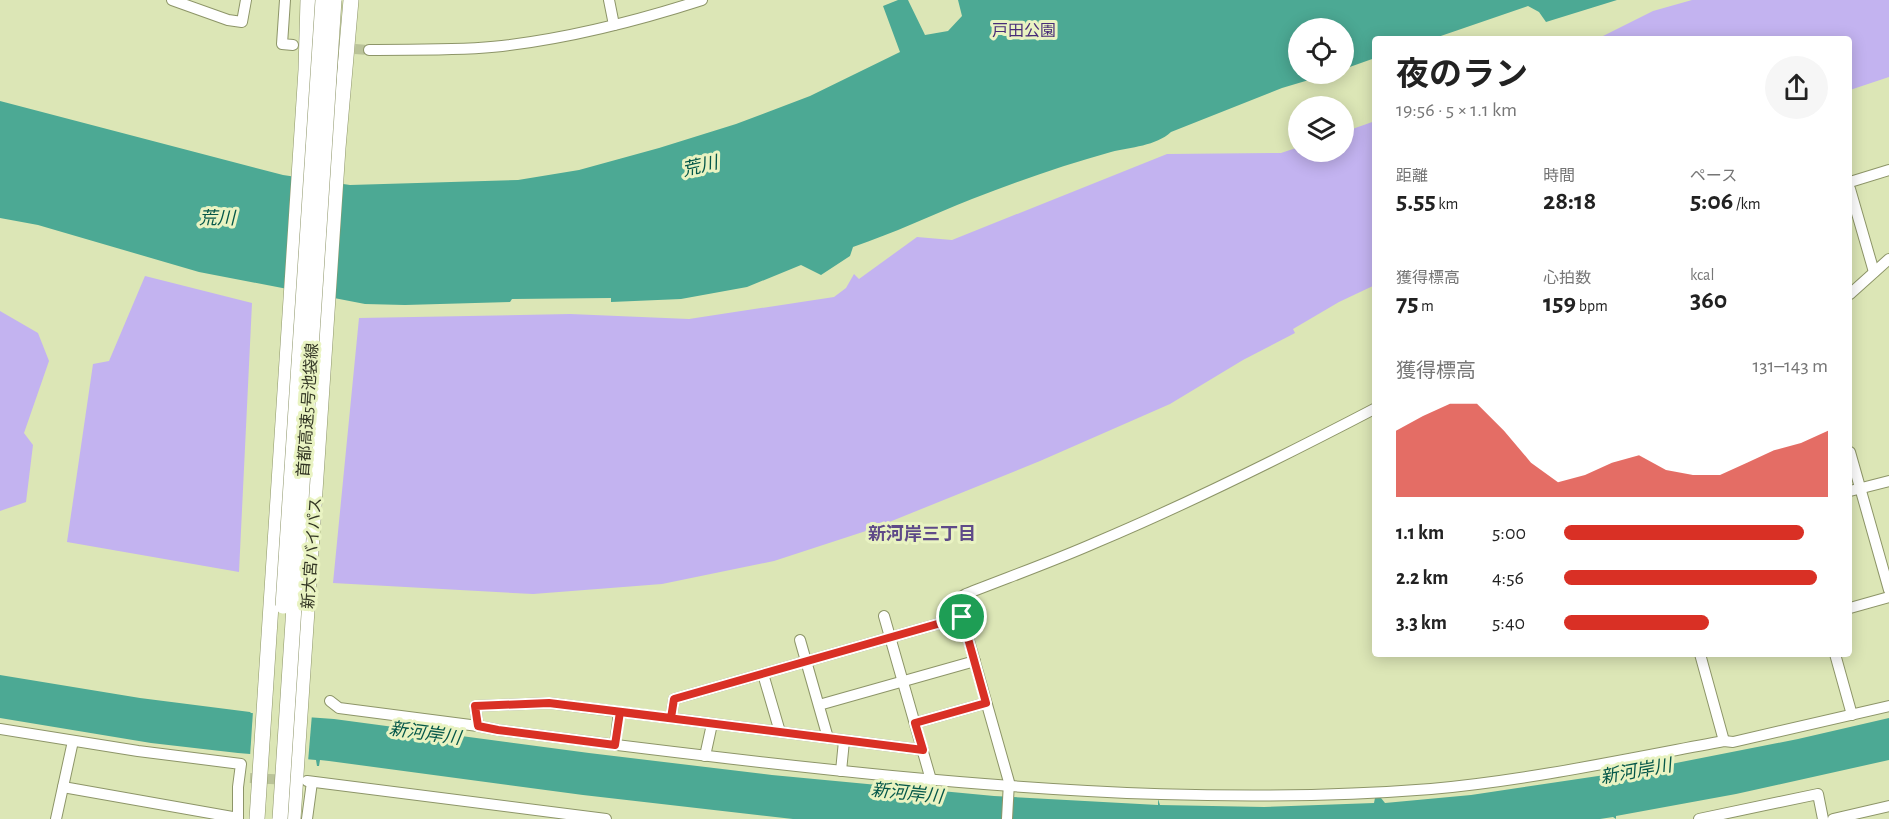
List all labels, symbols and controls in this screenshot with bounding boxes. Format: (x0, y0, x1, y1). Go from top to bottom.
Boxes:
map controls (1288, 18, 1354, 162)
button: locate (1288, 18, 1354, 84)
park label: 戸田公園 (992, 22, 1056, 39)
button: share (1765, 56, 1828, 119)
text: 夜のラン (1396, 59, 1528, 92)
button: layers (1288, 96, 1354, 162)
text: 19:56 · 5 × 1.1 km (1396, 100, 1517, 120)
water label: 荒川 (680, 152, 722, 180)
text: 距離 (1396, 168, 1428, 184)
text: 時間 (1543, 168, 1575, 184)
text: ペース (1690, 168, 1737, 184)
text: 5.55 (1396, 188, 1436, 214)
text: 28:18 (1543, 188, 1596, 214)
text: 5:06 (1690, 188, 1733, 214)
text: km (1436, 196, 1458, 212)
text: /km (1733, 196, 1761, 212)
water label: 荒川 (199, 208, 237, 228)
text: kcal (1690, 267, 1714, 283)
text: 獲得標高 (1396, 270, 1460, 286)
text: 心拍数 (1543, 270, 1591, 286)
text: 360 (1690, 287, 1727, 313)
text: 75 (1396, 290, 1418, 316)
text: 159 (1543, 290, 1576, 316)
text: m (1418, 298, 1434, 314)
text: bpm (1576, 298, 1608, 314)
street label: 首都高速5号池袋線 (294, 342, 321, 478)
text: 131–143 m (1752, 356, 1828, 376)
text: 獲得標高 (1396, 361, 1476, 381)
street label: 新大宮バイパス (299, 497, 324, 609)
text: 1.1 km (1396, 523, 1444, 543)
text: 5:00 (1492, 523, 1526, 543)
district label: 新河岸三丁目 (868, 524, 976, 544)
text: 2.2 km (1396, 568, 1448, 588)
text: 4:56 (1492, 568, 1524, 588)
pin (936, 591, 987, 642)
icon: arrive (945, 600, 978, 633)
text: 3.3 km (1396, 613, 1447, 633)
text: 5:40 (1492, 613, 1525, 633)
water label: 新河岸川 (388, 718, 464, 748)
water label: 新河岸川 (1599, 755, 1675, 787)
water label: 新河岸川 (870, 779, 946, 807)

